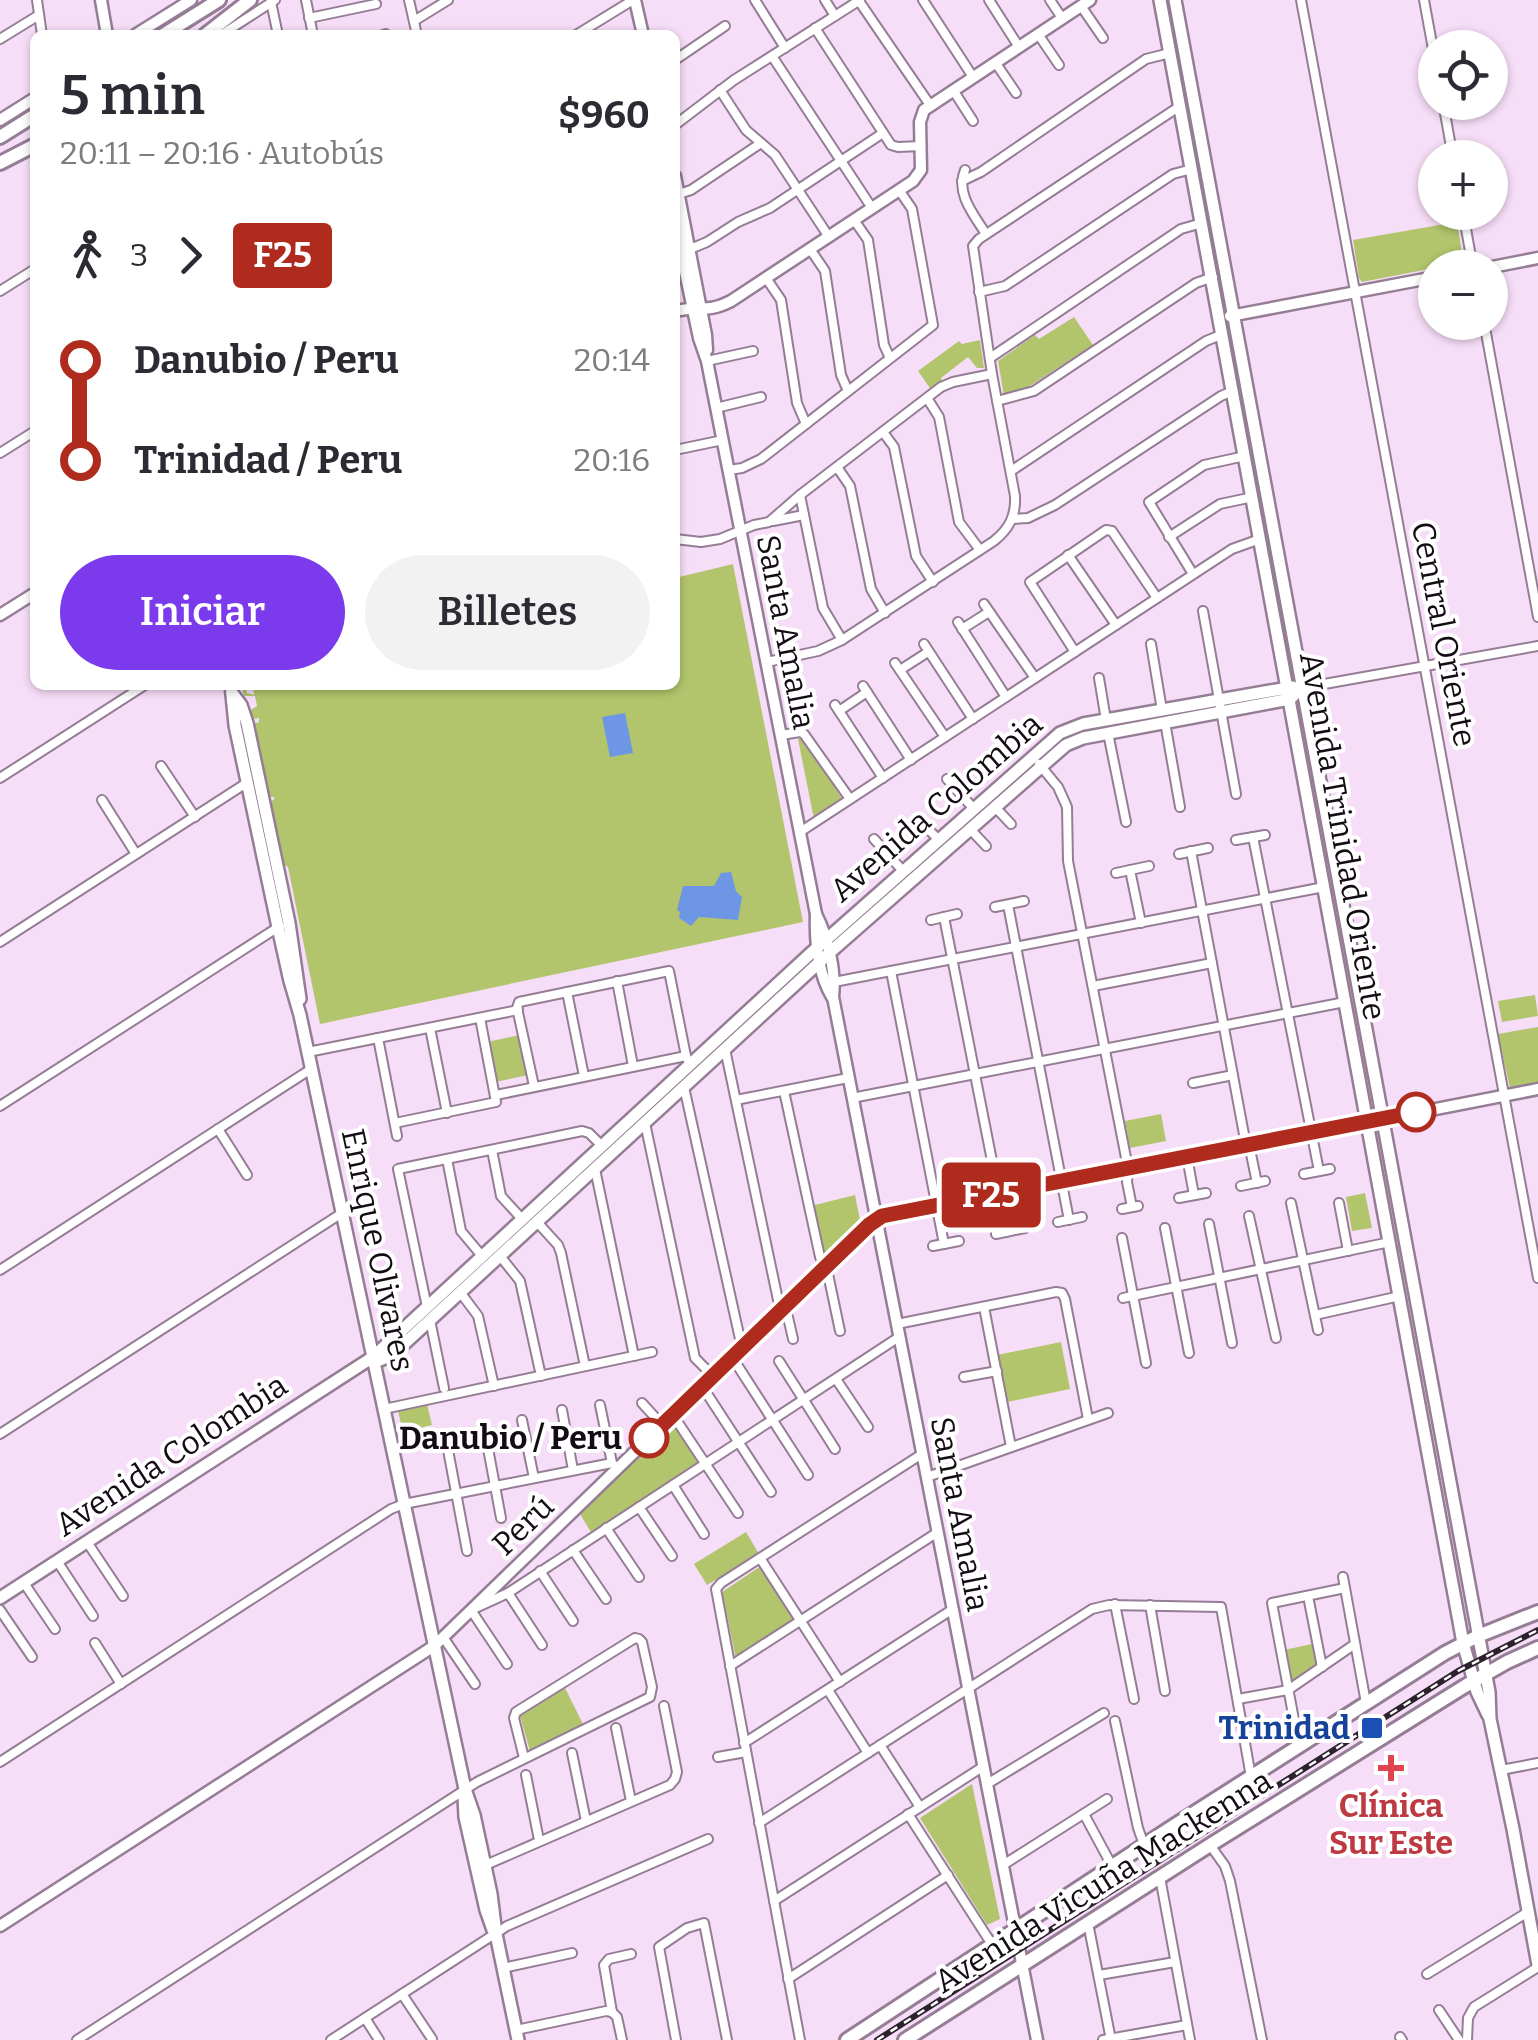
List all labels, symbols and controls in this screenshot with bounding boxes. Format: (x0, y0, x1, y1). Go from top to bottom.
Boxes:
map controls (1418, 30, 1508, 340)
button: locate (1418, 30, 1508, 120)
text: 5 min (60, 63, 205, 129)
text: $960 (558, 92, 650, 138)
text: 20:11 – 20:16 · Autobús (60, 134, 384, 172)
button: + (1418, 140, 1508, 230)
icon: walk (60, 228, 115, 283)
icon: forward (163, 228, 218, 283)
text: F25 (253, 234, 312, 276)
text: 3 (130, 236, 148, 274)
button: − (1418, 250, 1508, 340)
text: Danubio / Peru (134, 337, 399, 383)
text: 20:14 (574, 341, 650, 379)
text: Trinidad / Peru (134, 437, 402, 483)
text: 20:16 (574, 441, 650, 479)
street label: Central Oriente (1404, 518, 1484, 750)
street label: Santa Amalia (749, 532, 823, 732)
button: Iniciar (60, 555, 345, 670)
button: Billetes (365, 555, 650, 670)
street label: Avenida Trinidad Oriente (1292, 649, 1394, 1023)
street label: Avenida Colombia (822, 705, 1050, 909)
unlabelled marker (1397, 1093, 1435, 1131)
street label: Enrique Olivares (334, 1125, 422, 1375)
line badge: F25 (934, 1162, 1048, 1228)
text: F25 (962, 1174, 1020, 1216)
street label: Avenida Colombia (48, 1366, 294, 1544)
street label: Santa Amalia (923, 1414, 997, 1614)
place label: Danubio / Peru (399, 1419, 622, 1457)
marker: Danubio / Peru (630, 1419, 668, 1457)
street label: Perú (485, 1487, 561, 1563)
place label: Trinidad (1219, 1709, 1350, 1747)
marker: Trinidad (1359, 1715, 1385, 1741)
marker: Clínica Sur Este (1378, 1755, 1404, 1781)
street label: Avenida Vicuña Mackenna (927, 1761, 1279, 2001)
place label: Clínica Sur Este (1329, 1787, 1453, 1862)

